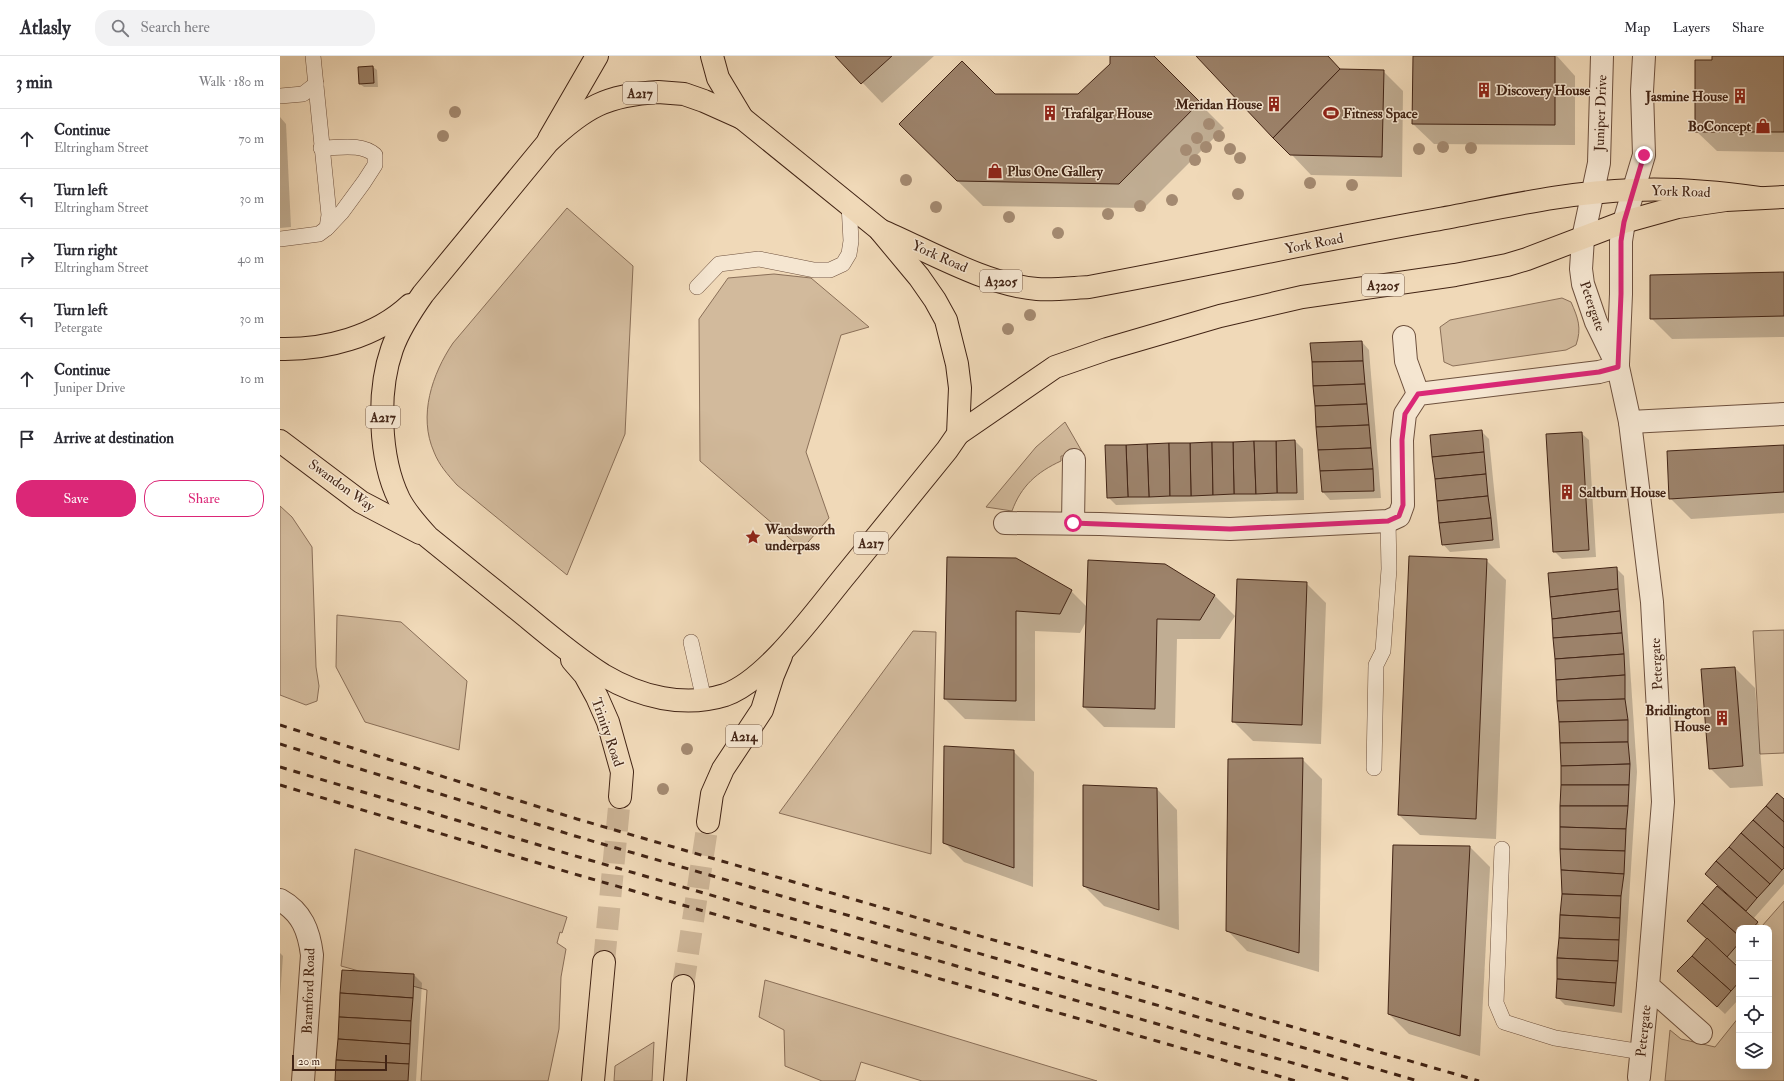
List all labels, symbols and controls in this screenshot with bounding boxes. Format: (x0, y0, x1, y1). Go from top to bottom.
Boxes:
search box (95, 10, 375, 46)
text: Atlasly (20, 16, 71, 40)
icon: search (109, 17, 131, 39)
text: Search here (141, 18, 210, 37)
text: Map (1624, 19, 1650, 36)
text: Layers (1672, 19, 1710, 36)
text: Share (1732, 19, 1764, 36)
text: 3 min (16, 72, 53, 93)
text: Walk · 180 m (199, 74, 264, 90)
street label: Juniper Drive (1591, 74, 1611, 153)
building icon: Discovery House (1475, 81, 1493, 99)
road number: A217 (623, 82, 657, 104)
place label: Discovery House (1496, 82, 1590, 100)
building icon: Jasmine House (1731, 87, 1749, 105)
place label: Jasmine House (1645, 88, 1728, 106)
building icon: Meridan House (1265, 95, 1283, 113)
place label: Meridan House (1174, 96, 1262, 113)
building icon: Trafalgar House (1041, 104, 1059, 122)
sports icon: Fitness Space (1322, 104, 1340, 122)
place label: Trafalgar House (1061, 105, 1153, 123)
place label: Fitness Space (1343, 105, 1418, 123)
shop icon: BoConcept (1754, 117, 1772, 135)
place label: BoConcept (1688, 118, 1751, 136)
text: Continue (54, 121, 110, 140)
icon: ahead (16, 128, 38, 150)
text: 70 m (239, 131, 264, 147)
text: Eltringham Street (54, 140, 149, 156)
route end (1635, 146, 1653, 164)
shop icon: Plus One Gallery (986, 162, 1004, 180)
place label: Plus One Gallery (1007, 163, 1104, 181)
text: Turn left (54, 181, 108, 200)
street label: York Road (1651, 182, 1711, 201)
icon: left (16, 188, 38, 210)
text: 30 m (240, 191, 264, 207)
text: Eltringham Street (54, 200, 149, 216)
street label: York Road (1283, 229, 1345, 257)
street label: York Road (909, 237, 970, 276)
text: Turn right (54, 241, 117, 260)
icon: right (16, 248, 38, 270)
text: 40 m (238, 251, 264, 267)
text: Eltringham Street (54, 260, 149, 276)
road number: A3205 (980, 270, 1022, 292)
road number: A3205 (1362, 274, 1404, 296)
street label: Petergate (1576, 279, 1609, 334)
text: Turn left (54, 301, 108, 320)
icon: left (16, 308, 38, 330)
text: 30 m (240, 311, 264, 327)
text: Petergate (54, 320, 103, 336)
text: Continue (54, 361, 110, 380)
icon: ahead (16, 368, 38, 390)
text: 10 m (240, 371, 264, 387)
text: Juniper Drive (54, 380, 125, 396)
road number: A217 (366, 406, 400, 428)
icon: arrive (16, 428, 38, 450)
text: Arrive at destination (54, 429, 174, 448)
street label: Swandon Way (305, 456, 379, 516)
button: Save (16, 480, 136, 517)
button: Share (144, 480, 264, 517)
building icon: Saltburn House (1558, 483, 1576, 501)
place label: Saltburn House (1579, 484, 1666, 501)
route start (1064, 514, 1082, 532)
place label: Wandsworth underpass (764, 521, 836, 555)
place icon: Wandsworth underpass (744, 528, 762, 546)
road number: A217 (854, 532, 888, 554)
street label: Petergate (1647, 637, 1666, 691)
street label: Trinity Road (587, 696, 627, 769)
place label: Bridlington House (1645, 702, 1711, 735)
building icon: Bridlington House (1713, 709, 1731, 727)
road number: A214 (726, 725, 762, 747)
map controls (1736, 925, 1772, 1069)
button: + (1736, 925, 1772, 961)
street label: Bramford Road (298, 947, 319, 1034)
button: − (1736, 961, 1772, 997)
button: locate (1736, 997, 1772, 1033)
street label: Petergate (1632, 1004, 1655, 1058)
button: layers (1736, 1033, 1772, 1069)
scale bar (292, 1053, 387, 1072)
text: 20 m (298, 1055, 320, 1068)

